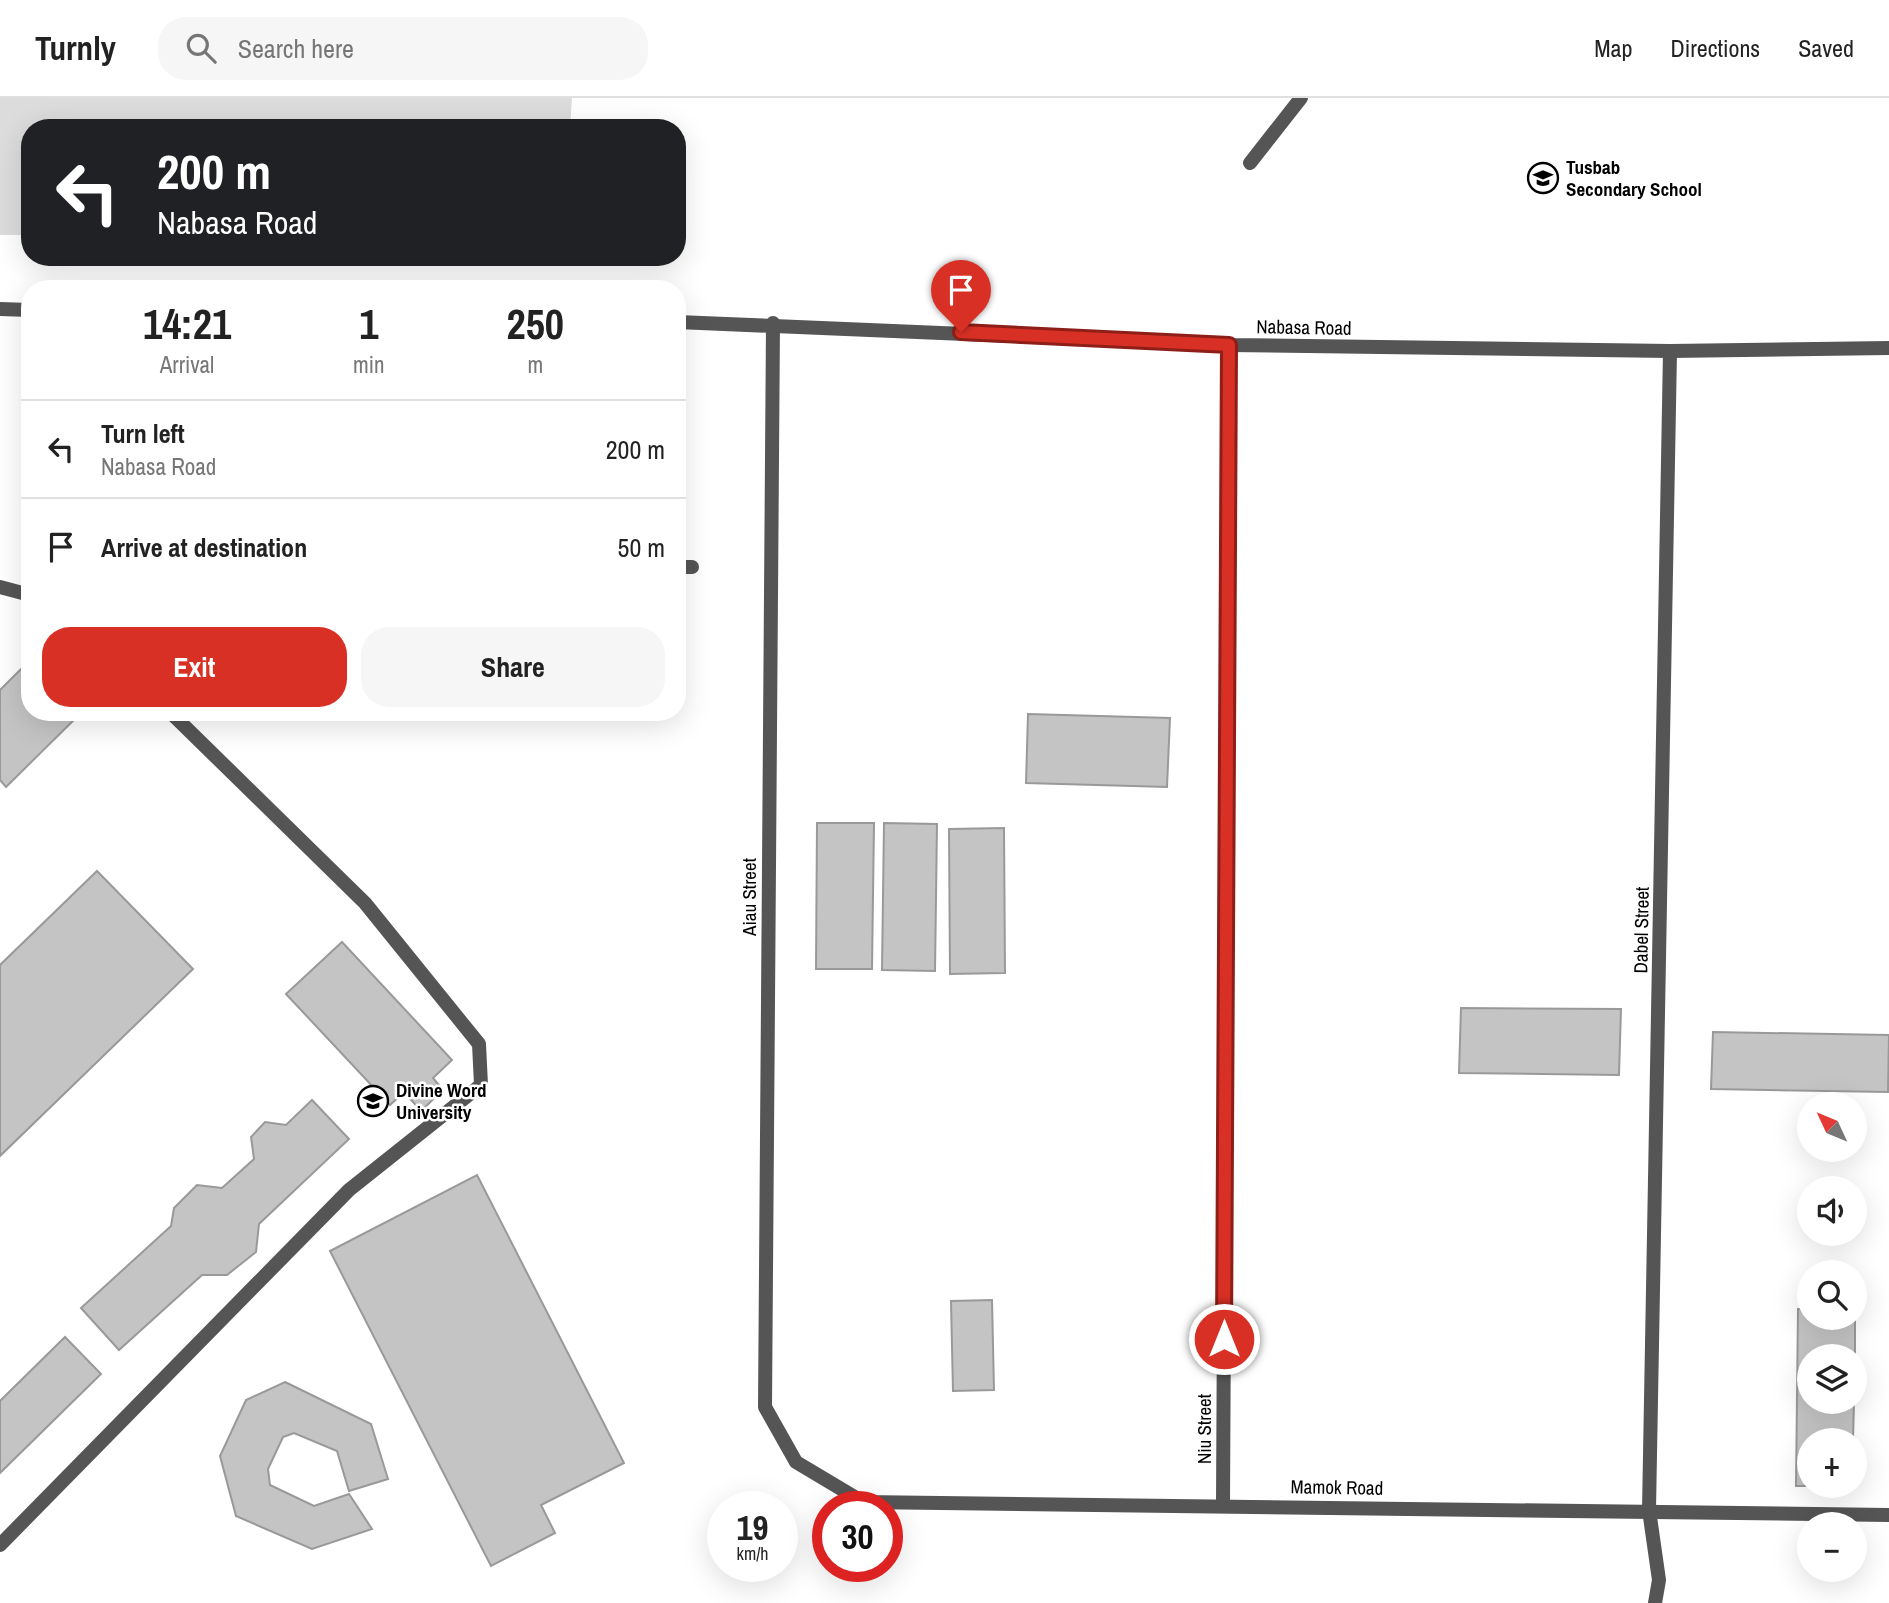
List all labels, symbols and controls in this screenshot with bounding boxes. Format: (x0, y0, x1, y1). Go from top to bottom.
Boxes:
search box (158, 17, 648, 80)
text: Turnly (35, 26, 116, 70)
icon: search (182, 29, 220, 67)
text: Search here (238, 31, 354, 66)
text: Map (1594, 32, 1632, 64)
text: Directions (1670, 32, 1760, 64)
text: Saved (1798, 32, 1854, 64)
text: 200 m (157, 138, 271, 204)
icon: left (42, 147, 133, 238)
place label: Tusbab Secondary School (1566, 154, 1702, 202)
school or university icon: Tusbab Secondary School (1526, 161, 1560, 195)
text: Nabasa Road (157, 201, 317, 244)
pin (931, 260, 991, 332)
icon: arrive (942, 271, 980, 309)
text: 14:21 (143, 296, 231, 352)
text: 1 (359, 296, 378, 352)
text: 250 (507, 296, 564, 352)
street label: Nabasa Road (1256, 313, 1352, 341)
text: Arrival (160, 349, 214, 380)
text: min (353, 349, 385, 380)
text: m (527, 349, 543, 380)
text: Turn left (101, 416, 185, 451)
icon: left (42, 430, 80, 468)
text: 200 m (606, 432, 665, 467)
text: Nabasa Road (101, 451, 216, 482)
icon: arrive (42, 528, 80, 566)
text: Arrive at destination (101, 530, 307, 565)
text: 50 m (618, 530, 665, 565)
button: Exit (42, 627, 347, 707)
button: Share (361, 627, 665, 707)
street label: Aiau Street (736, 857, 762, 937)
street label: Dabel Street (1627, 886, 1655, 974)
place label: Divine Word University (396, 1077, 487, 1125)
school or university icon: Divine Word University (356, 1084, 390, 1118)
north arrow (1797, 1092, 1867, 1162)
map controls (1797, 1092, 1867, 1582)
button: sound (1797, 1176, 1867, 1246)
button: search (1797, 1260, 1867, 1330)
position arrow (1187, 1302, 1261, 1376)
button: layers (1797, 1344, 1867, 1414)
street label: Niu Street (1191, 1393, 1217, 1464)
button: + (1797, 1428, 1867, 1498)
street label: Mamok Road (1290, 1473, 1384, 1501)
speed limit sign: 30 (812, 1491, 903, 1582)
text: 19 (737, 1504, 768, 1551)
button: − (1797, 1512, 1867, 1582)
text: km/h (737, 1541, 769, 1566)

